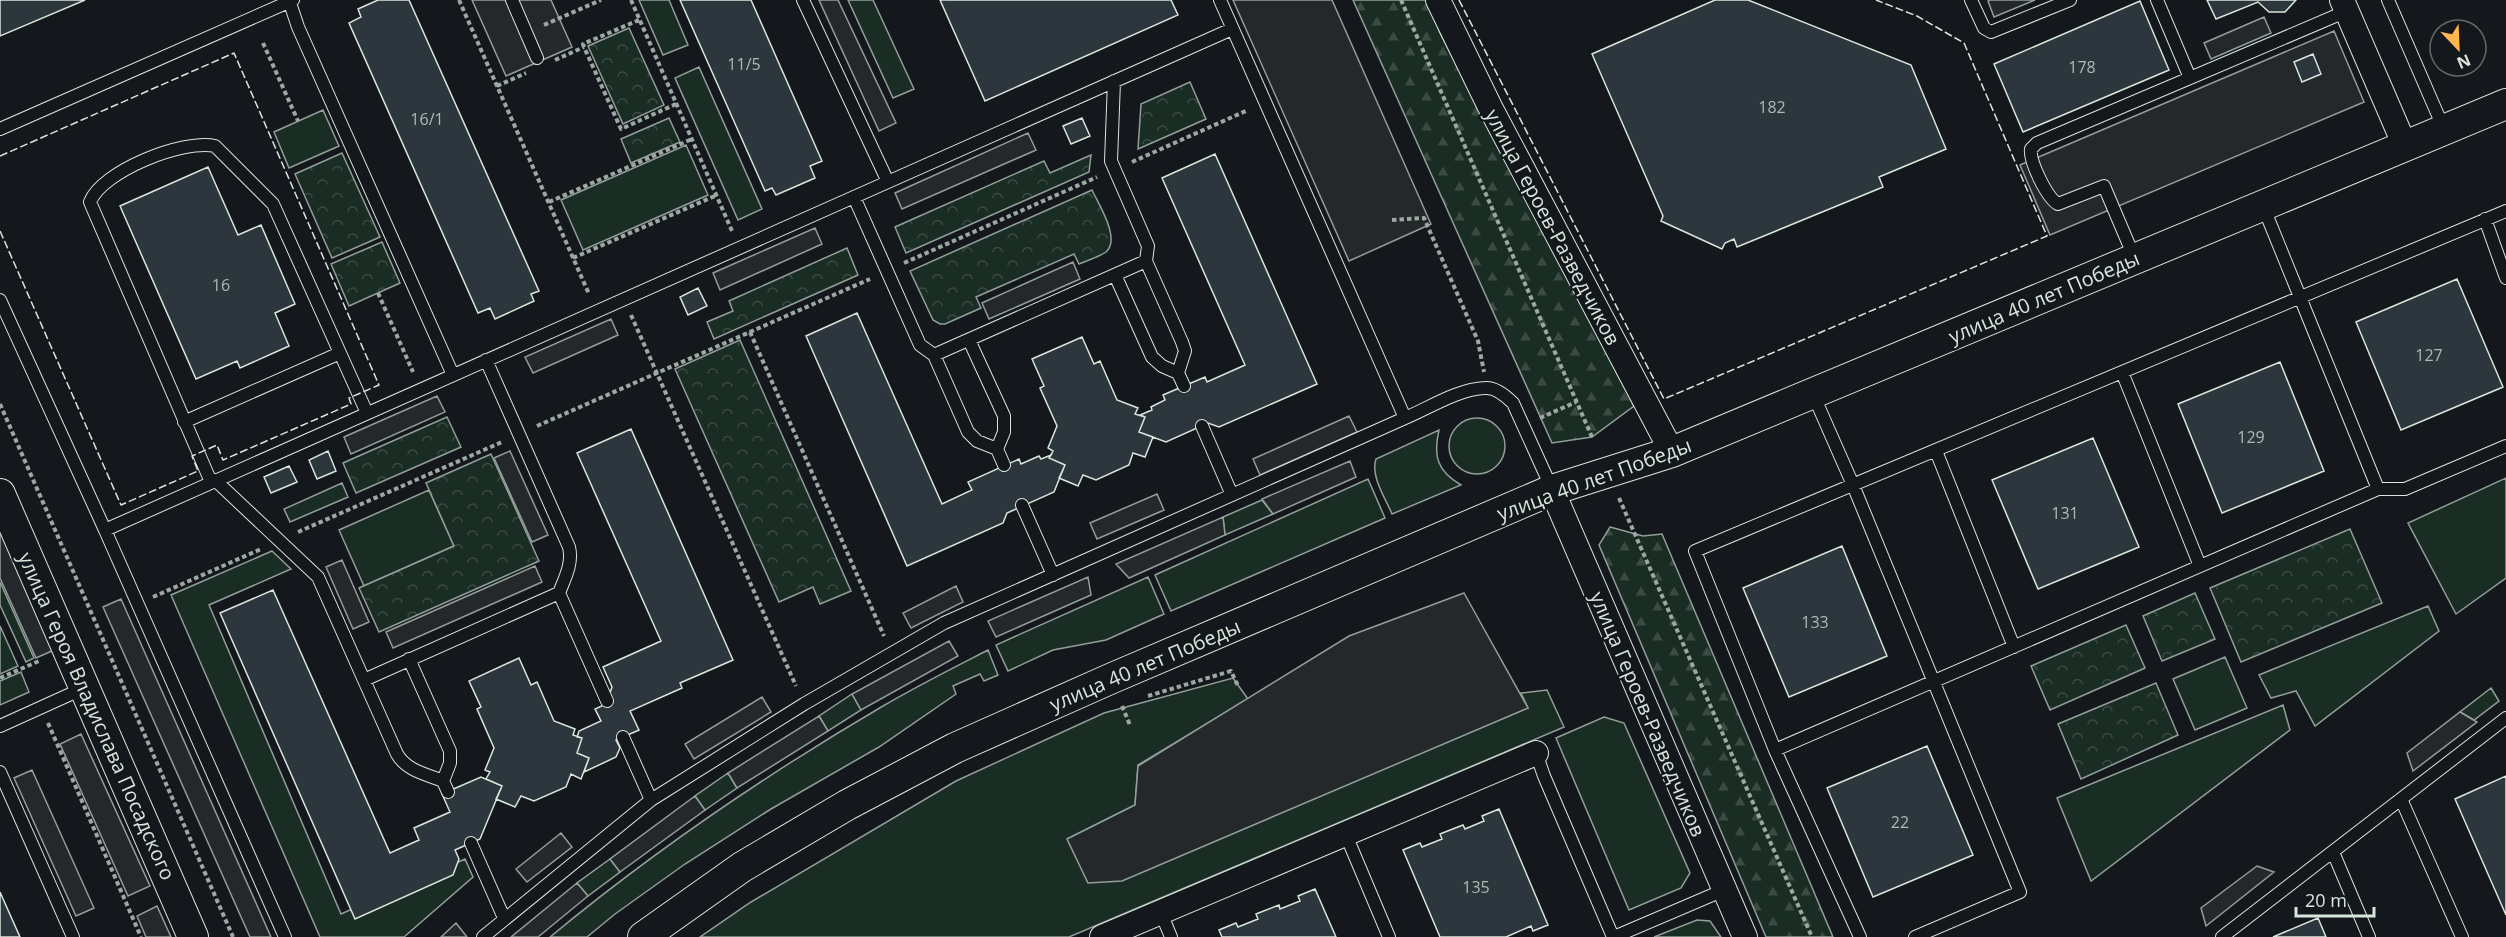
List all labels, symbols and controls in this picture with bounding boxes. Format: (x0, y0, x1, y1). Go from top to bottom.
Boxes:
north arrow (2428, 18, 2488, 78)
text: N (2454, 49, 2474, 74)
house number: 11/5 (727, 53, 761, 75)
house number: 178 (2068, 56, 2096, 78)
house number: 182 (1758, 96, 1786, 118)
street label: улица Героев-Разведчиков (1479, 104, 1627, 350)
house number: 16/1 (410, 108, 444, 130)
street label: улица 40 лет Победы (1944, 245, 2144, 349)
house number: 16 (212, 274, 230, 296)
house number: 127 (2415, 344, 2443, 366)
house number: 129 (2237, 426, 2265, 448)
street label: улица 40 лет Победы (1493, 431, 1695, 527)
house number: 131 (2051, 502, 2079, 524)
street label: улица Героя Владислава Посадского (12, 548, 182, 884)
street label: улица Героев-Разведчиков (1584, 587, 1712, 841)
house number: 133 (1801, 611, 1829, 633)
street label: улица 40 лет Победы (1045, 613, 1245, 717)
house number: 22 (1891, 811, 1909, 833)
house number: 135 (1462, 876, 1490, 898)
scale bar (2296, 880, 2374, 918)
text: 20 m (2305, 888, 2347, 912)

